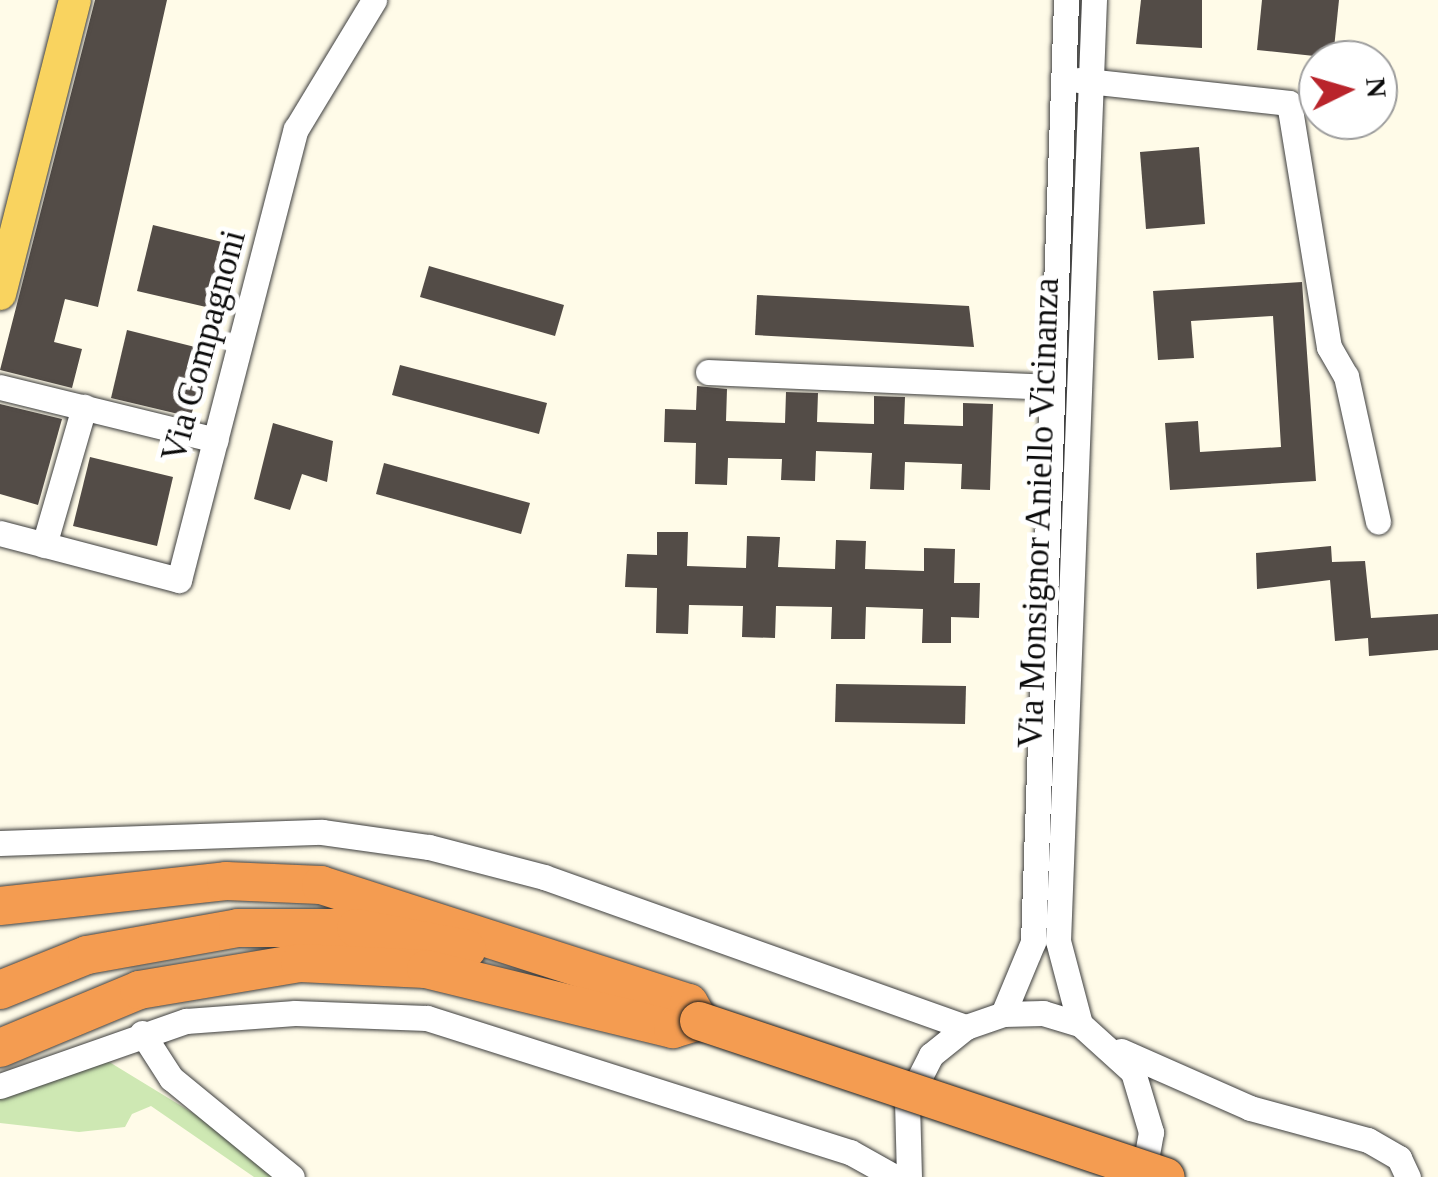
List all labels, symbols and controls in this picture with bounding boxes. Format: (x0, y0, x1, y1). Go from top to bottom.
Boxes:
north arrow (1298, 40, 1398, 140)
text: N (1360, 76, 1393, 99)
street label: Via Compagnoni (153, 226, 255, 466)
street label: Via Monsignor Aniello Vicinanza (1010, 276, 1068, 750)

